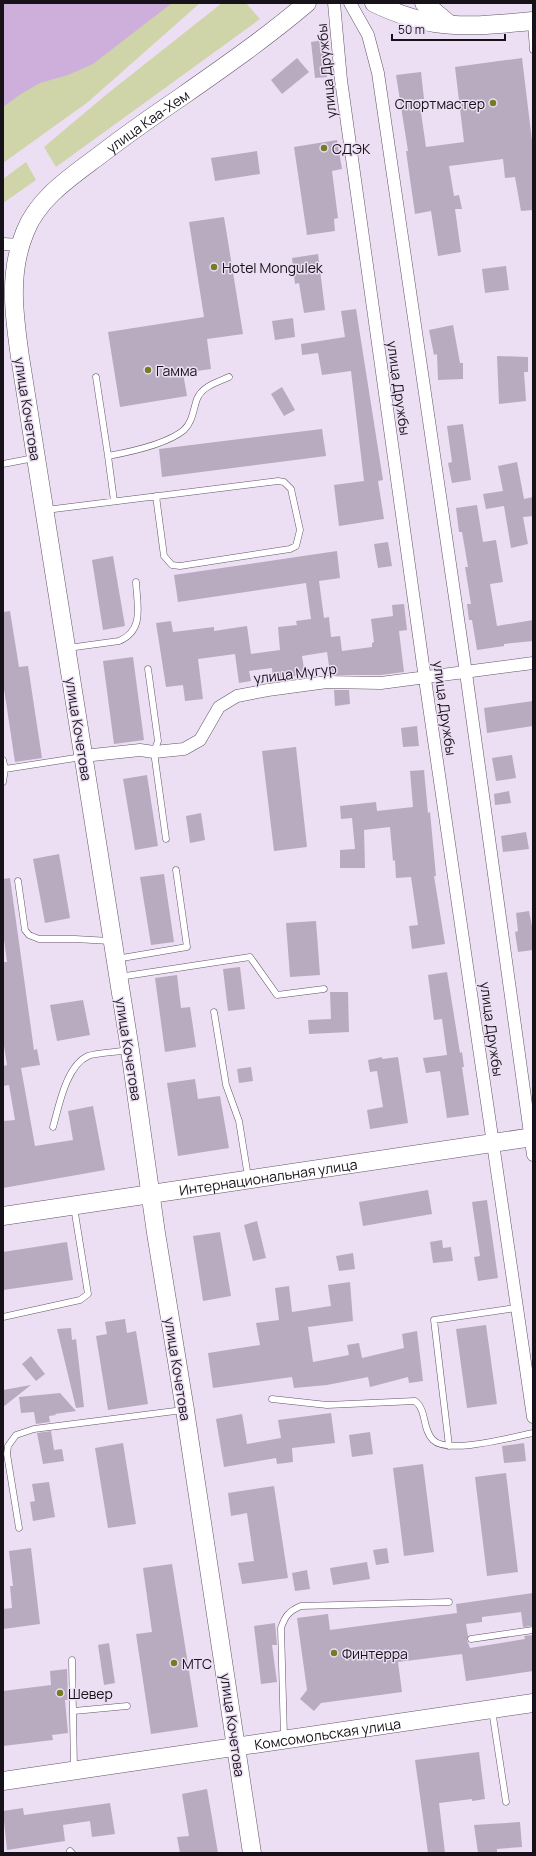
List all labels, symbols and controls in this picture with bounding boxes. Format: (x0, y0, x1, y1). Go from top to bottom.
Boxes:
scale bar (392, 16, 505, 42)
text: 50 m (398, 21, 425, 38)
street label: улица Дружбы (312, 23, 340, 119)
street label: улица Каа-Хем (102, 85, 193, 157)
place label: Спортмастер (395, 94, 485, 113)
marker: Спортмастер (488, 98, 498, 108)
place label: СДЭК (332, 139, 371, 158)
marker: СДЭК (319, 143, 329, 153)
place label: Hotel Mongulek (222, 258, 324, 277)
marker: Hotel Mongulek (209, 262, 219, 272)
street label: улица Дружбы (383, 339, 415, 437)
street label: улица Кочетова (10, 356, 46, 462)
place label: Гамма (156, 361, 197, 380)
marker: Гамма (143, 365, 153, 375)
street label: улица Мугур (252, 658, 338, 688)
street label: улица Дружбы (429, 659, 461, 757)
street label: улица Кочетова (61, 676, 97, 782)
street label: улица Дружбы (476, 980, 508, 1078)
street label: улица Кочетова (111, 996, 147, 1102)
street label: Интернациональная улица (178, 1154, 359, 1199)
street label: улица Кочетова (160, 1316, 196, 1422)
place label: Финтерра (342, 1644, 408, 1663)
marker: Финтерра (329, 1648, 339, 1658)
place label: МТС (182, 1654, 212, 1673)
marker: МТС (169, 1658, 179, 1668)
street label: улица Кочетова (216, 1672, 250, 1778)
place label: Шевер (68, 1684, 113, 1703)
marker: Шевер (55, 1688, 65, 1698)
street label: Комсомольская улица (253, 1713, 402, 1753)

